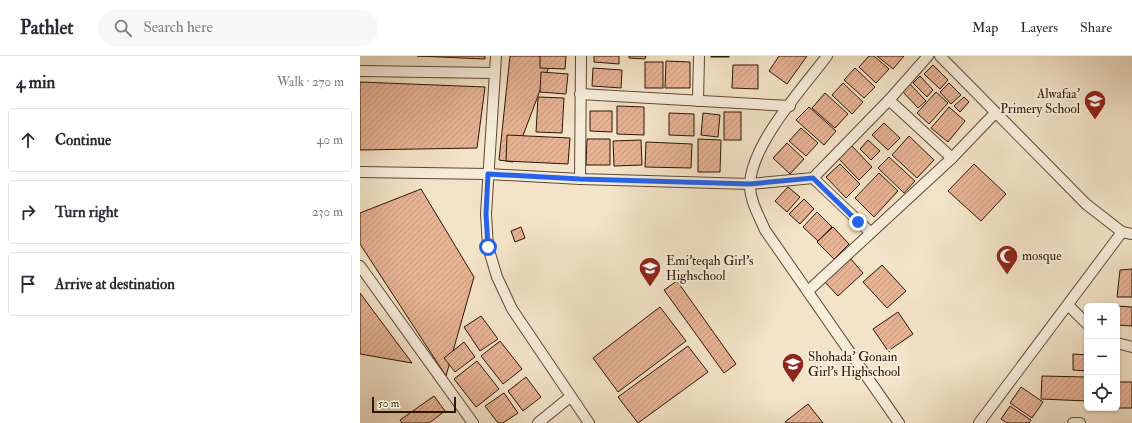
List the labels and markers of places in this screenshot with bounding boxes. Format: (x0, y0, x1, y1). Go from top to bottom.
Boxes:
place label: Alwafaa' Primery School (1000, 86, 1081, 118)
school or university icon: Alwafaa' Primery School (1082, 88, 1108, 121)
mosque icon: mosque (994, 243, 1020, 276)
place label: mosque (1022, 248, 1062, 264)
place label: Emi'teqah Girl's Highschool (666, 253, 754, 284)
school or university icon: Emi'teqah Girl's Highschool (637, 255, 663, 288)
place label: Shohada' Gonain Girl's Highschool (808, 349, 901, 380)
school or university icon: Shohada' Gonain Girl's Highschool (780, 351, 806, 384)

